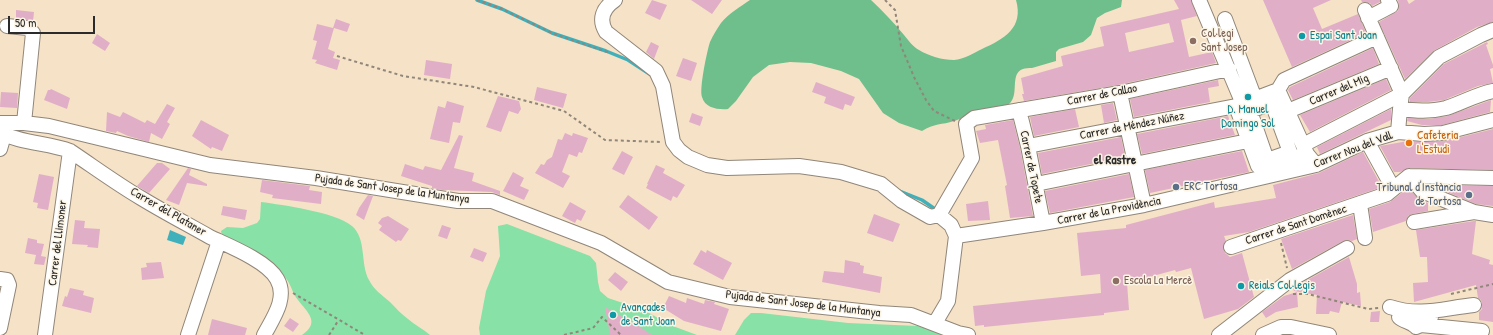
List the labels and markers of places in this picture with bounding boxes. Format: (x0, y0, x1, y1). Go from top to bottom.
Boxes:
place label: Col·legi Sant Josep (1201, 27, 1247, 55)
place label: Espai Sant Joan (1310, 29, 1377, 43)
marker: Espai Sant Joan (1297, 31, 1307, 41)
marker: Col·legi Sant Josep (1188, 36, 1198, 46)
marker: D. Manuel Domingo Sol (1243, 92, 1253, 102)
place label: D. Manuel Domingo Sol (1221, 103, 1275, 131)
place label: Cafeteria L'Estudi (1417, 129, 1458, 157)
marker: Cafeteria L'Estudi (1404, 138, 1414, 148)
place label: ERC Tortosa (1184, 180, 1237, 194)
place label: Tribunal d'Instància de Tortosa (1376, 181, 1461, 209)
marker: ERC Tortosa (1171, 182, 1181, 192)
marker: Tribunal d'Instància de Tortosa (1464, 190, 1474, 200)
place label: Escola La Mercè (1124, 274, 1192, 288)
marker: Escola La Mercè (1111, 276, 1121, 286)
place label: Reials Col·legis (1249, 279, 1315, 293)
marker: Reials Col·legis (1236, 281, 1246, 291)
place label: Avançades de Sant Joan (621, 301, 675, 329)
marker: Avançades de Sant Joan (608, 310, 618, 320)

